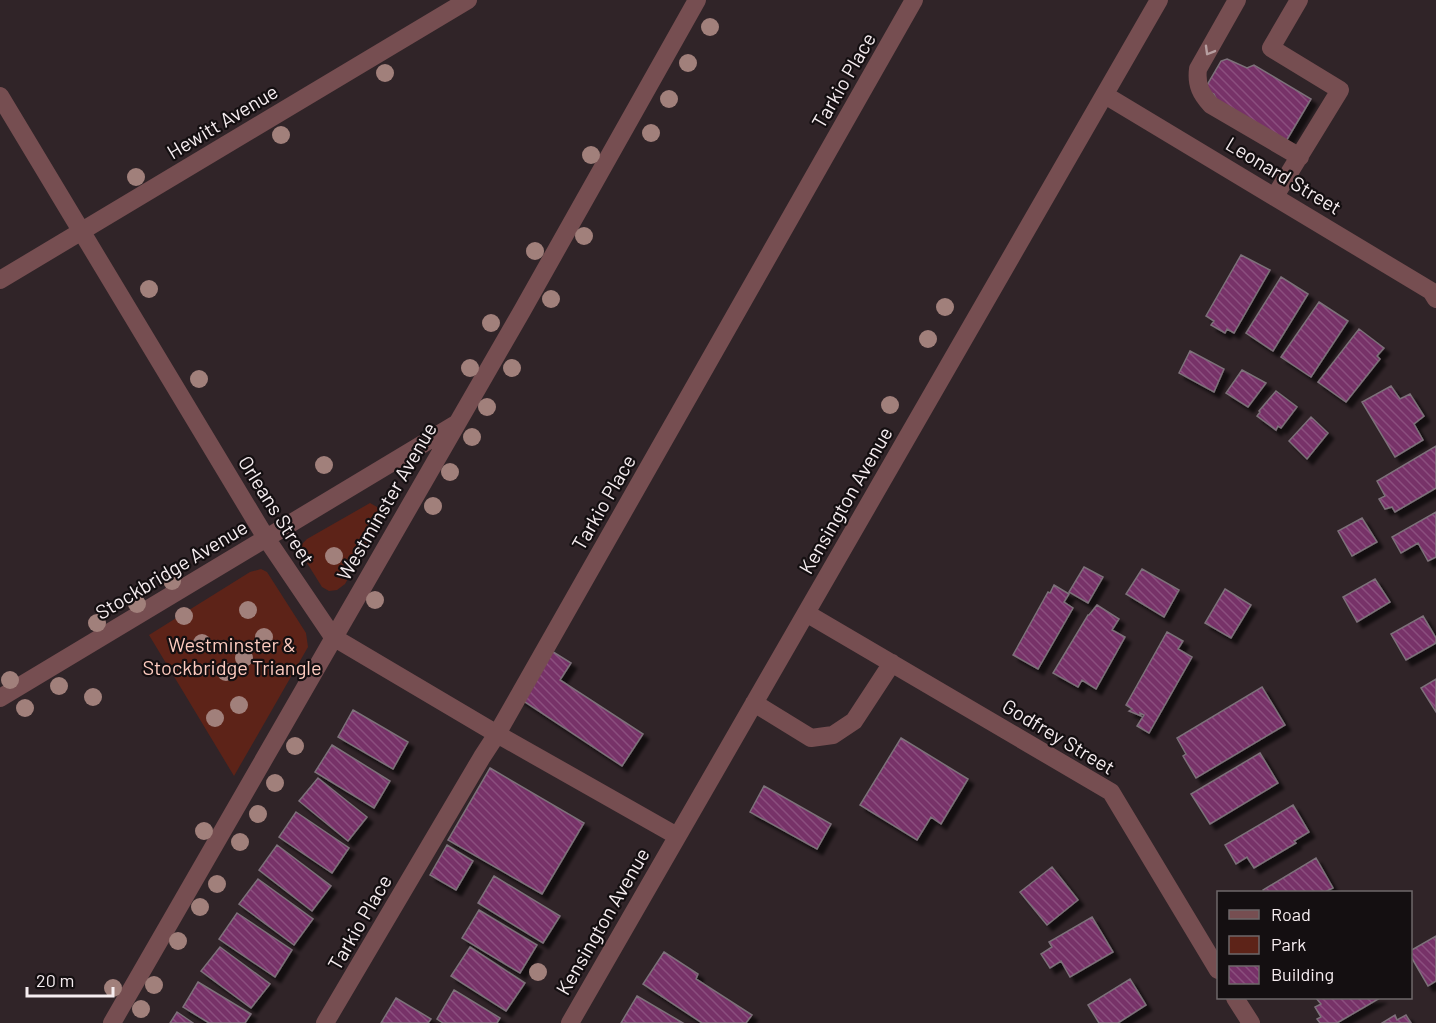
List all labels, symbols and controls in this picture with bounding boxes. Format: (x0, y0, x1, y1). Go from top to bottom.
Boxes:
street label: Tarkio Place (806, 28, 880, 132)
one-way arrow (1204, 45, 1216, 55)
street label: Hewitt Avenue (162, 78, 282, 164)
street label: Leonard Street (1222, 131, 1346, 219)
street label: Westminster Avenue (331, 418, 441, 584)
street label: Kensington Avenue (793, 422, 897, 578)
street label: Tarkio Place (566, 450, 640, 554)
street label: Orleans Street (234, 451, 320, 569)
street label: Stockbridge Avenue (91, 514, 251, 624)
park label: Westminster & Stockbridge Triangle (142, 632, 322, 679)
street label: Godfrey Street (999, 693, 1119, 779)
street label: Kensington Avenue (550, 843, 654, 999)
street label: Tarkio Place (322, 870, 396, 974)
legend (1217, 891, 1412, 999)
text: Road (1271, 903, 1311, 925)
text: Park (1271, 933, 1306, 955)
scale bar (27, 960, 112, 998)
text: Building (1271, 963, 1334, 985)
text: 20 m (36, 969, 74, 991)

